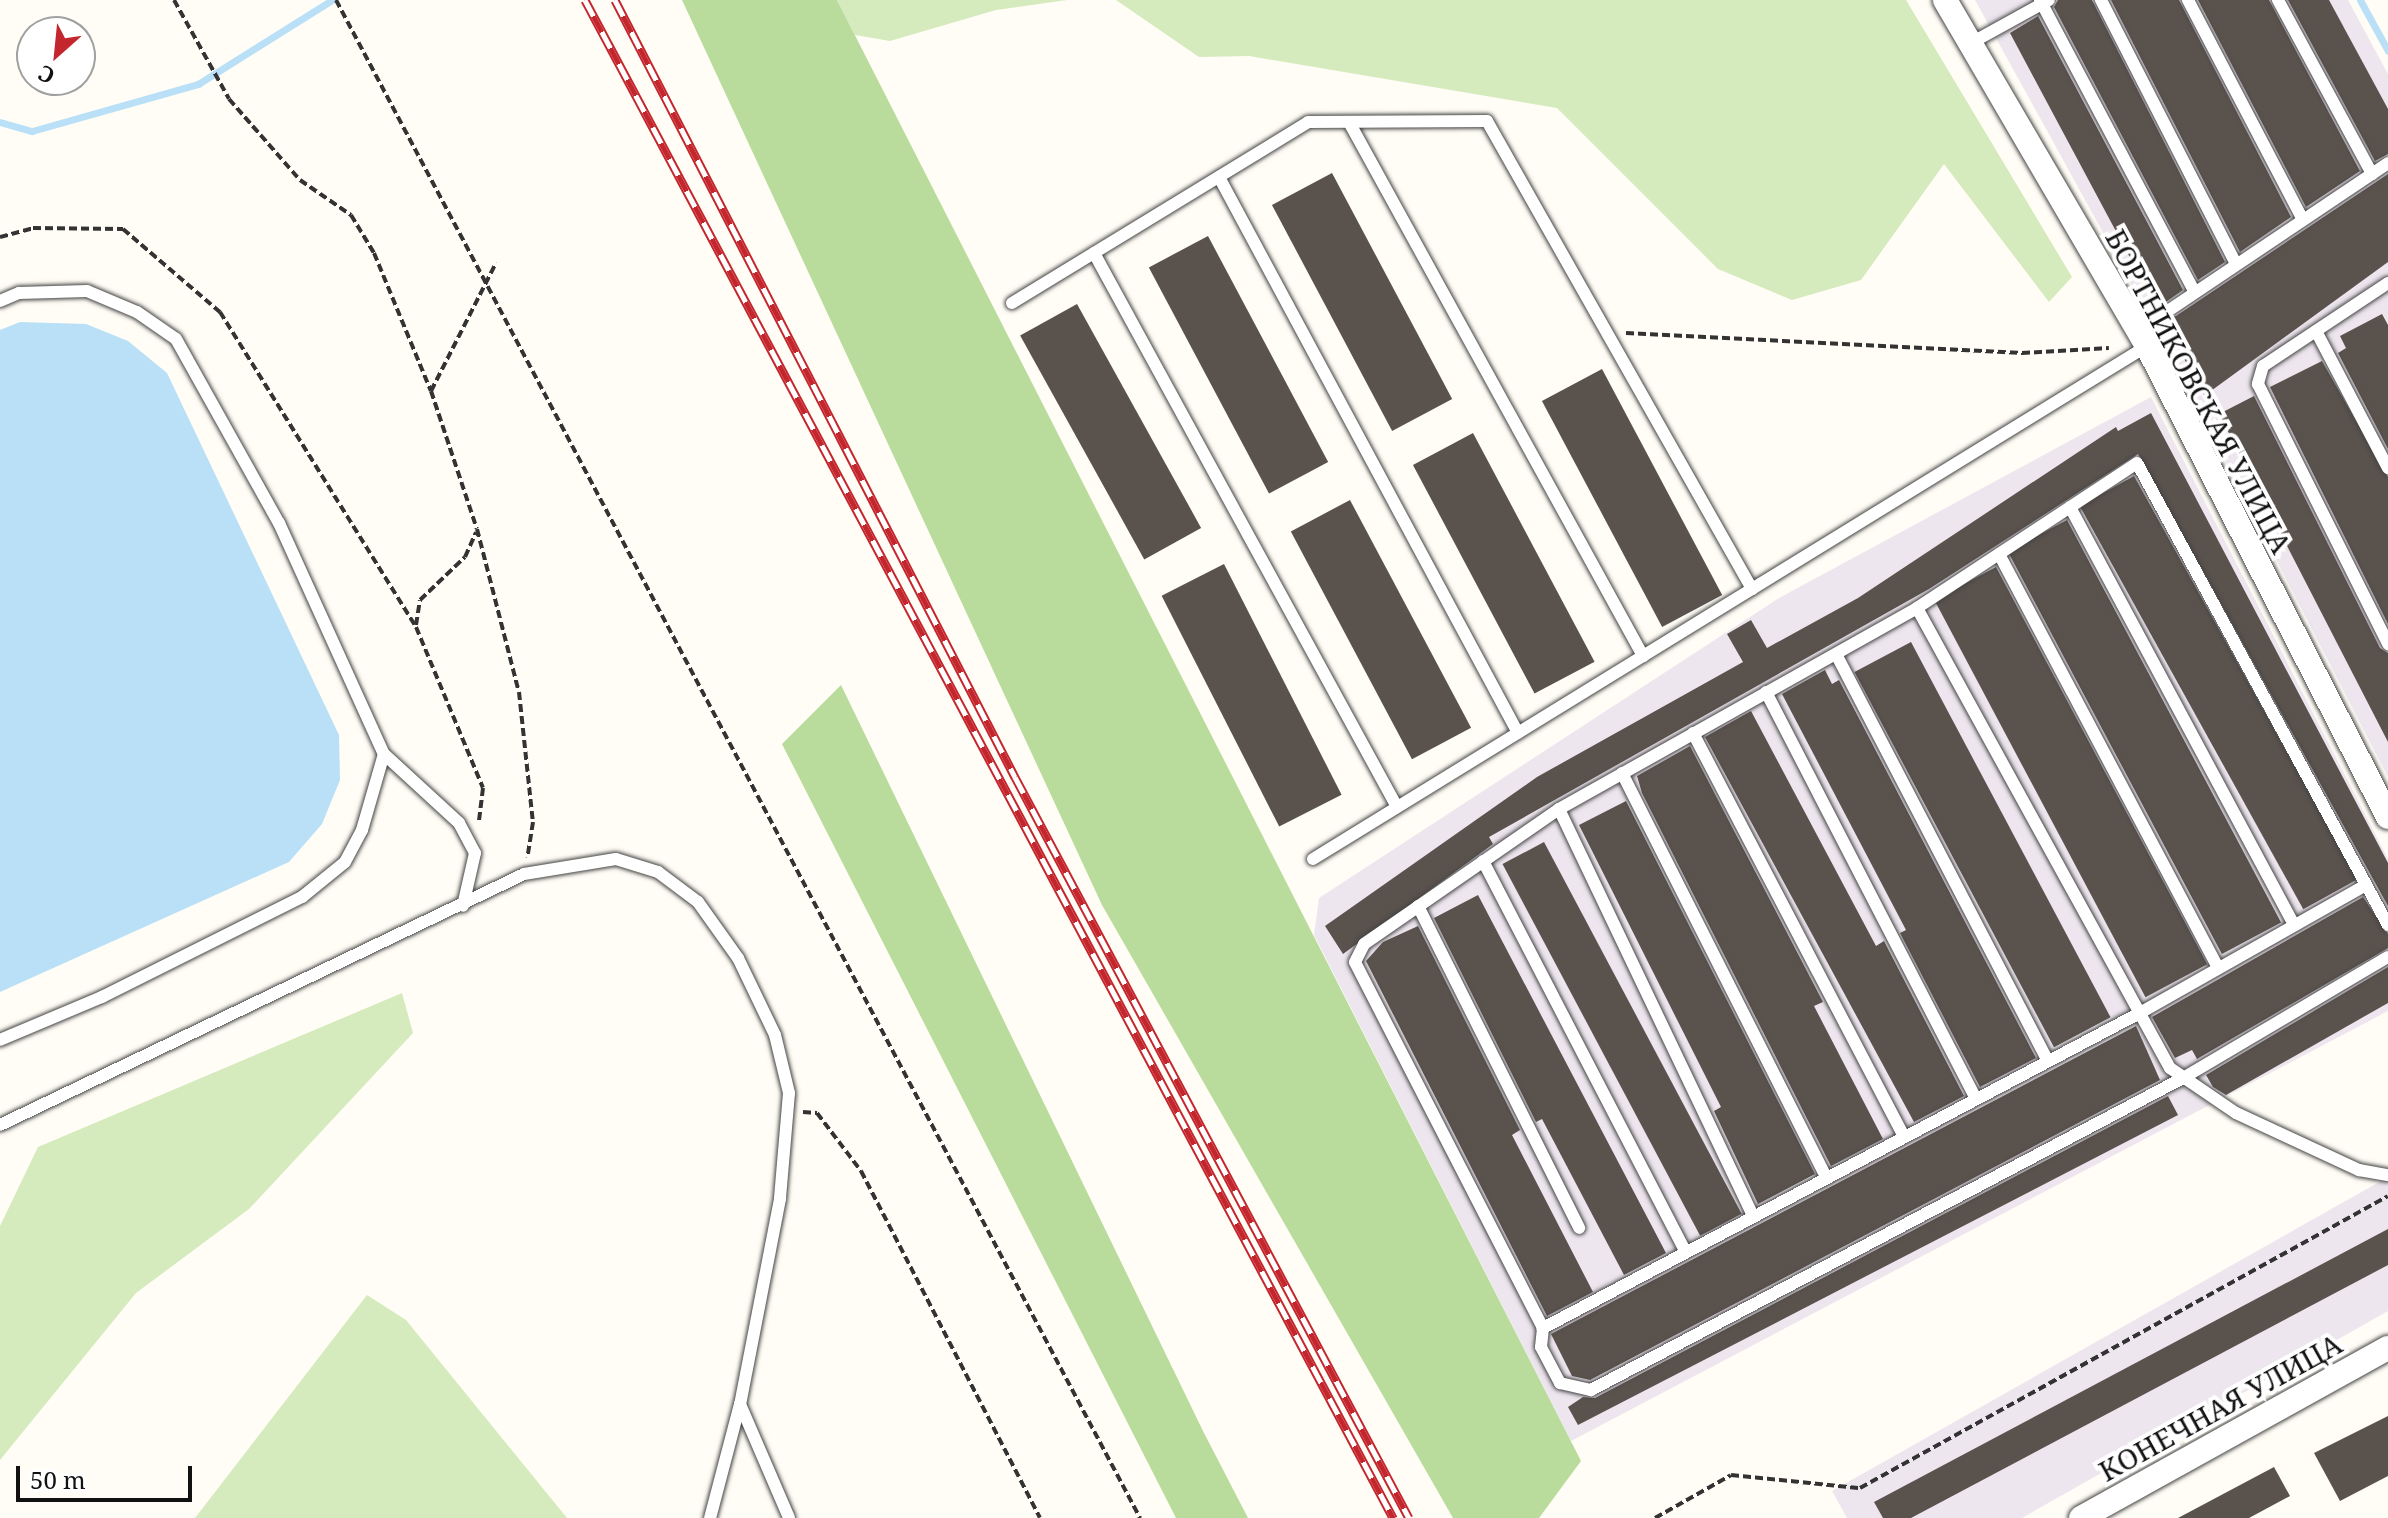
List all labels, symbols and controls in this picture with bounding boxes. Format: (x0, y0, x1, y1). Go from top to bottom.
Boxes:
north arrow (16, 16, 96, 96)
text: С (33, 59, 59, 92)
street label: БОРТНИКОВСКАЯ УЛИЦА (2099, 223, 2299, 559)
street label: КОНЕЧНАЯ УЛИЦА (2093, 1326, 2347, 1488)
scale bar (20, 1450, 196, 1500)
text: 50 m (30, 1463, 86, 1496)

